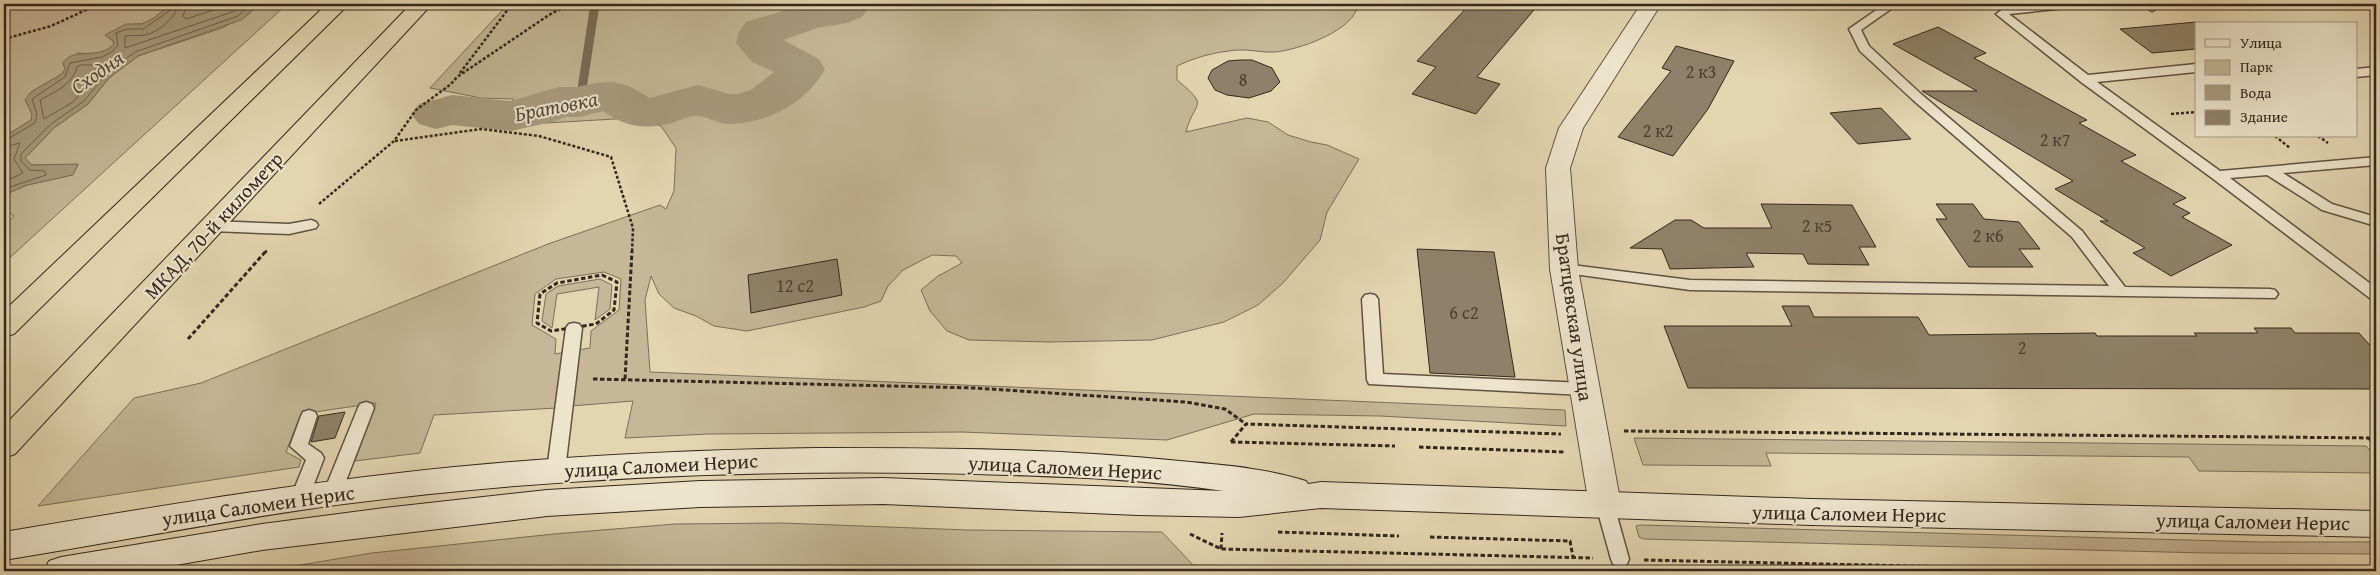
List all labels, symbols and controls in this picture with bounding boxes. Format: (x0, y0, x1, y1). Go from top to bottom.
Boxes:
legend (2195, 22, 2358, 138)
text: Улица (2240, 32, 2283, 53)
water label: Сходня (64, 42, 130, 102)
text: Парк (2240, 56, 2273, 77)
house number: 2 к3 (1686, 58, 1716, 85)
house number: 8 (1239, 66, 1247, 93)
text: Вода (2240, 82, 2272, 103)
water label: Братовка (512, 83, 601, 129)
text: Здание (2240, 106, 2288, 127)
house number: 2 к2 (1643, 117, 1673, 144)
house number: 2 к7 (2040, 126, 2070, 153)
street label: МКАД, 70-й километр (137, 145, 289, 305)
house number: 2 к5 (1802, 212, 1832, 239)
house number: 2 к6 (1973, 222, 2003, 249)
street label: Братцевская улица (1549, 231, 1601, 403)
house number: 12 с2 (776, 272, 814, 299)
house number: 6 с2 (1449, 299, 1479, 326)
house number: 2 (2018, 334, 2026, 361)
street label: улица Саломеи Нерис (562, 445, 759, 485)
street label: улица Саломеи Нерис (966, 447, 1163, 487)
street label: улица Саломеи Нерис (159, 477, 356, 533)
street label: улица Саломеи Нерис (1751, 497, 1946, 529)
street label: улица Саломеи Нерис (2155, 505, 2350, 537)

